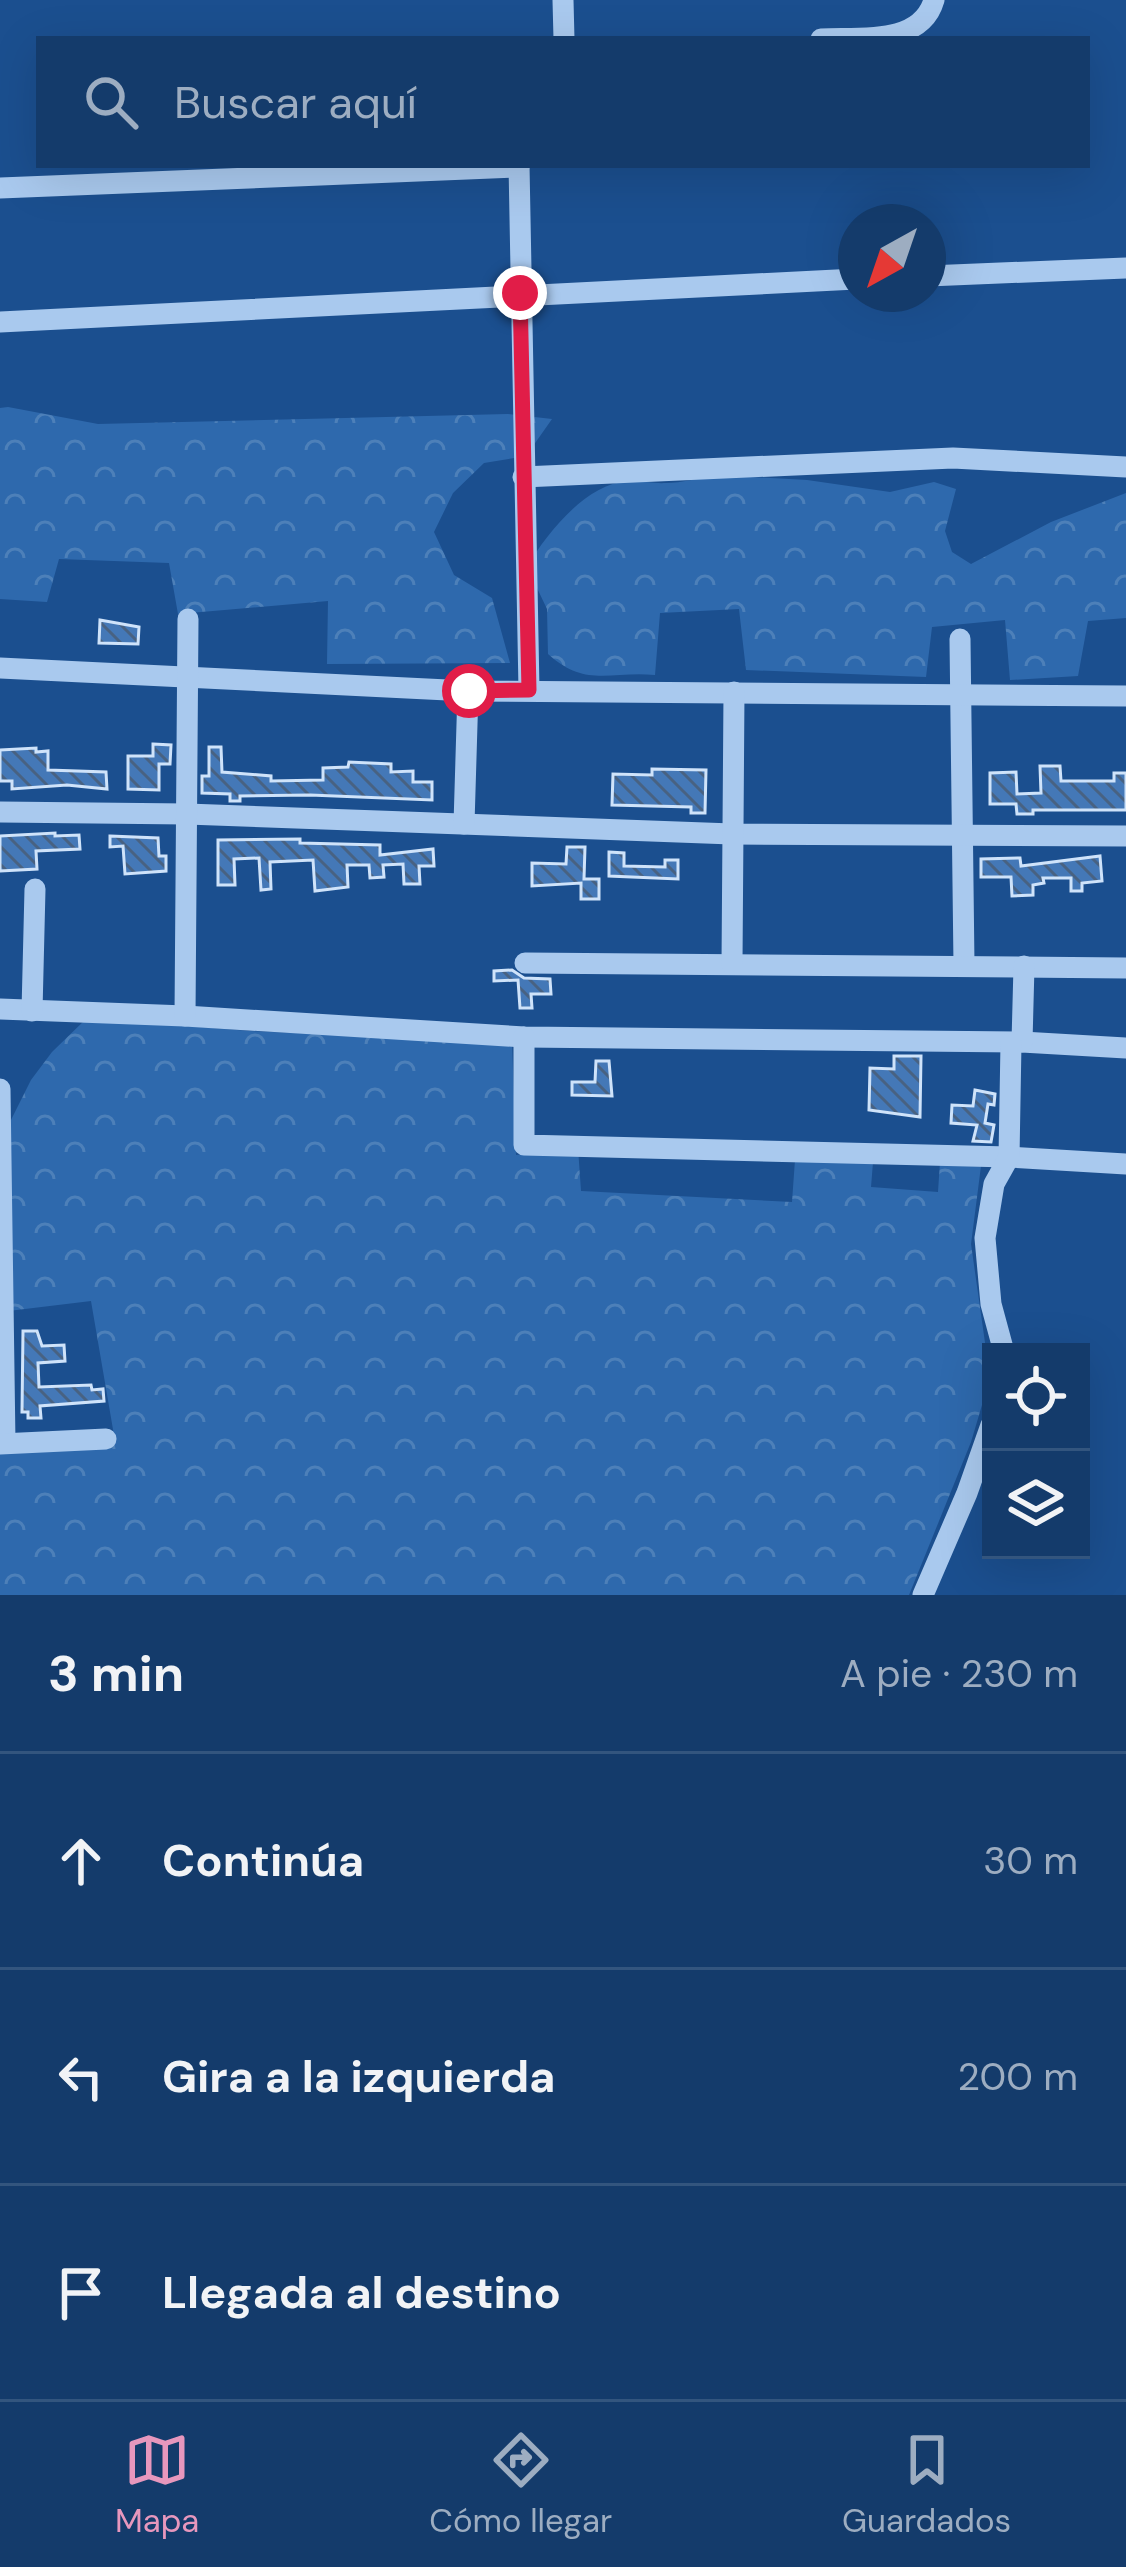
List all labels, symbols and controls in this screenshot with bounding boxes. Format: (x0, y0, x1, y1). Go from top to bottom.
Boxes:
search box (36, 36, 1090, 168)
icon: search (78, 69, 144, 135)
text: Buscar aquí (174, 73, 417, 132)
north arrow (838, 204, 946, 312)
route end (493, 266, 547, 320)
route start (442, 664, 496, 718)
map controls (982, 1343, 1090, 1559)
button: locate (982, 1343, 1090, 1451)
button: layers (982, 1451, 1090, 1559)
text: 3 min (48, 1640, 184, 1707)
text: A pie · 230 m (840, 1648, 1078, 1699)
icon: ahead (48, 1828, 114, 1894)
text: Continúa (162, 1831, 364, 1890)
text: 30 m (983, 1835, 1078, 1886)
icon: left (48, 2044, 114, 2110)
text: Gira a la izquierda (162, 2047, 556, 2106)
text: 200 m (957, 2051, 1078, 2102)
icon: arrive (48, 2260, 114, 2326)
text: Llegada al destino (162, 2263, 561, 2322)
tab: Mapa (115, 2427, 199, 2542)
tab: Cómo llegar (429, 2427, 612, 2542)
tab: Guardados (842, 2427, 1011, 2542)

